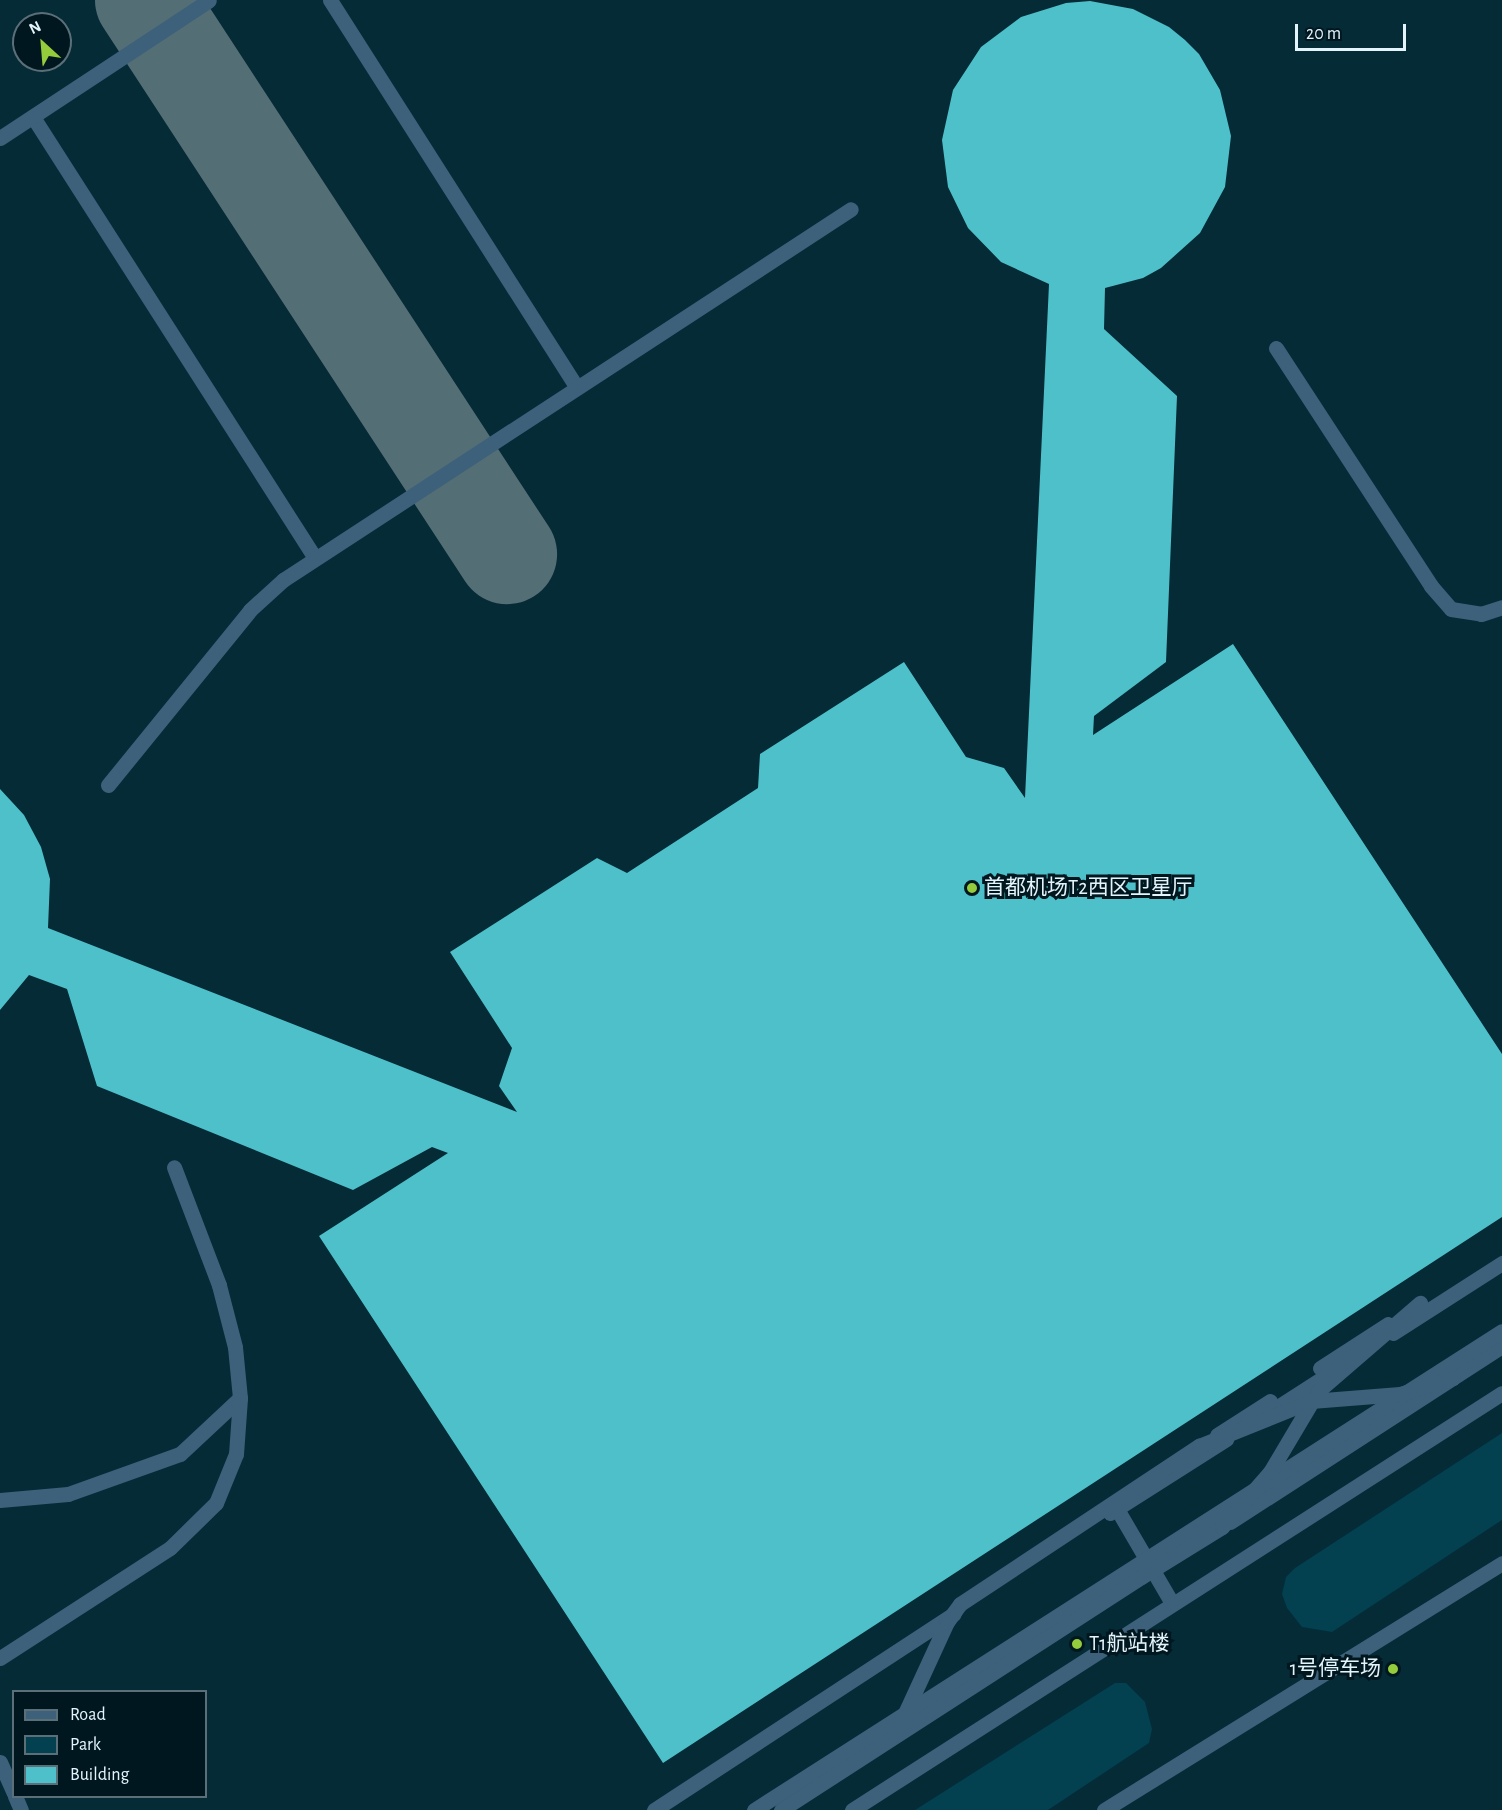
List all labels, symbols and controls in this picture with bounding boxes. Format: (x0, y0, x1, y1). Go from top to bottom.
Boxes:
north arrow (12, 12, 72, 72)
scale bar (1298, 12, 1409, 50)
text: N (26, 18, 43, 37)
text: 20 m (1306, 25, 1341, 43)
place label: 首都机场T2西区卫星厅 (984, 875, 1193, 901)
marker: 首都机场T2西区卫星厅 (965, 881, 979, 895)
place label: T1航站楼 (1089, 1631, 1170, 1657)
marker: T1航站楼 (1070, 1637, 1084, 1651)
place label: 1号停车场 (1290, 1656, 1381, 1682)
marker: 1号停车场 (1386, 1662, 1400, 1676)
legend (12, 1690, 207, 1798)
text: Road (70, 1706, 106, 1724)
text: Park (70, 1736, 101, 1754)
text: Building (70, 1766, 129, 1784)

